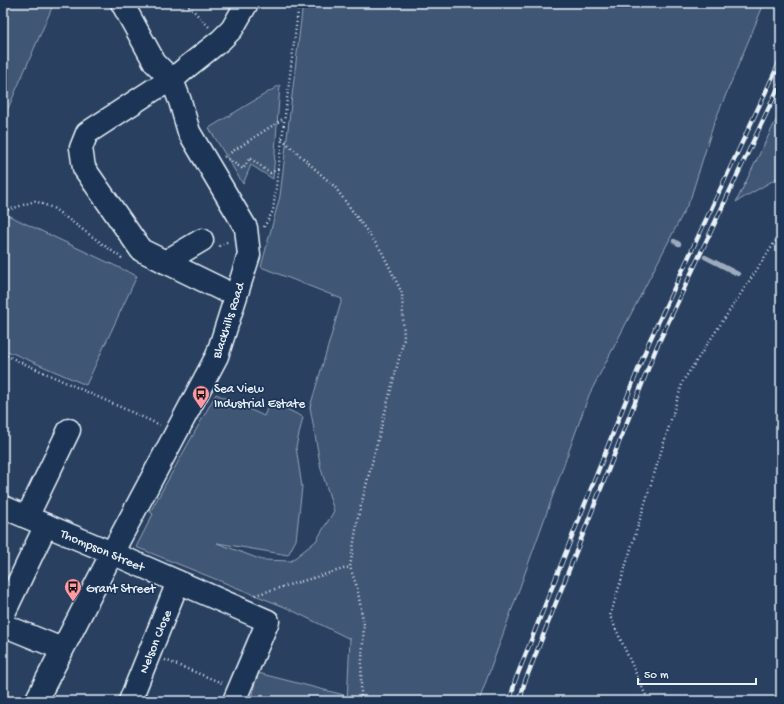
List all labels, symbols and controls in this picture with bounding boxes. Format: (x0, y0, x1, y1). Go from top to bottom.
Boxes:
street label: Blackhills Road (210, 280, 249, 361)
place label: Sea View Industrial Estate (214, 382, 305, 412)
bus stop icon: Sea View Industrial Estate (191, 384, 211, 409)
street label: Thompson Street (57, 526, 148, 576)
bus stop icon: Grant Street (63, 577, 83, 602)
place label: Grant Street (86, 582, 157, 597)
street label: Nelson Close (137, 608, 176, 676)
scale bar (638, 660, 756, 686)
text: 50 m (644, 669, 669, 683)

